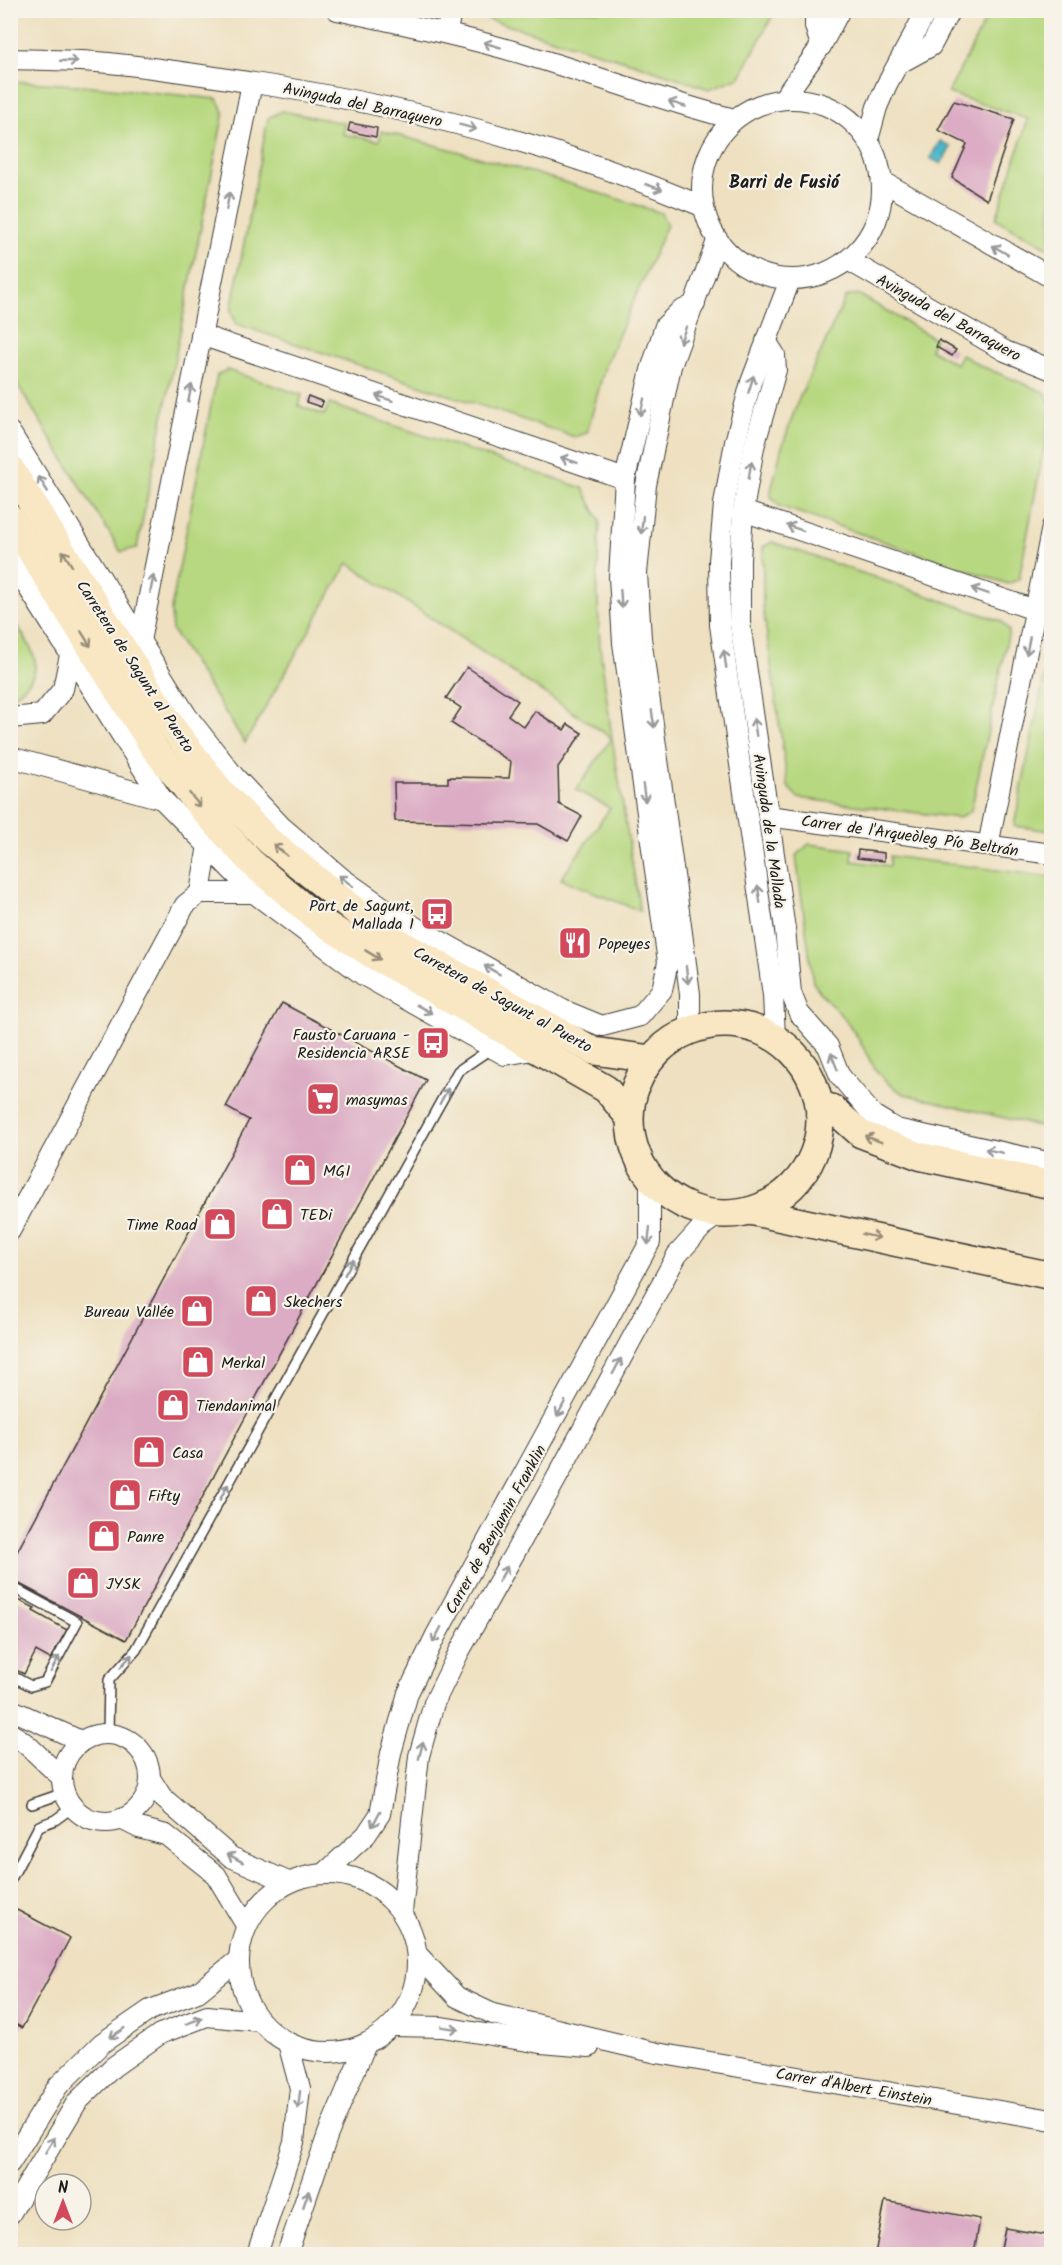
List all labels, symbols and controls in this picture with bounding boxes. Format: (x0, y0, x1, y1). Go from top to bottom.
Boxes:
one-way arrow (482, 39, 501, 50)
one-way arrow (58, 56, 78, 67)
street label: Avinguda del Barraquero (281, 76, 445, 135)
one-way arrow (668, 98, 687, 109)
one-way arrow (458, 122, 477, 134)
district label: Barri de Fusió (729, 169, 841, 198)
one-way arrow (644, 182, 663, 193)
one-way arrow (223, 192, 234, 212)
one-way arrow (992, 244, 1010, 255)
street label: Avinguda del Barraquero (871, 268, 1025, 369)
one-way arrow (677, 325, 688, 344)
one-way arrow (746, 375, 757, 394)
one-way arrow (185, 383, 196, 403)
one-way arrow (376, 391, 394, 402)
one-way arrow (636, 397, 648, 416)
one-way arrow (560, 454, 579, 465)
one-way arrow (744, 461, 755, 481)
one-way arrow (37, 476, 49, 493)
one-way arrow (636, 515, 647, 535)
one-way arrow (786, 522, 805, 533)
one-way arrow (60, 550, 73, 567)
street label: Carretera de Sagunt al Puerto (69, 575, 200, 758)
one-way arrow (147, 575, 158, 594)
one-way arrow (971, 585, 990, 596)
one-way arrow (615, 589, 626, 609)
one-way arrow (80, 630, 92, 647)
one-way arrow (1022, 635, 1033, 655)
one-way arrow (720, 650, 731, 669)
one-way arrow (647, 709, 658, 728)
one-way arrow (749, 717, 760, 737)
street label: Avinguda de la Mallada (745, 752, 792, 910)
one-way arrow (639, 783, 650, 802)
one-way arrow (189, 792, 202, 808)
street label: Carrer de l'Arqueòleg Pío Beltrán (799, 809, 1020, 864)
one-way arrow (272, 844, 288, 857)
one-way arrow (339, 875, 355, 887)
one-way arrow (753, 884, 764, 904)
place label: Port de Sagunt, Mallada 1 (309, 894, 414, 937)
bus stop icon: Port de Sagunt, Mallada 1 (419, 896, 455, 932)
restaurant icon: Popeyes (557, 925, 593, 961)
place label: Popeyes (598, 932, 650, 957)
street label: Carretera de Sagunt al Puerto (408, 940, 597, 1060)
one-way arrow (364, 949, 381, 961)
one-way arrow (484, 964, 502, 975)
one-way arrow (682, 964, 693, 984)
one-way arrow (414, 1004, 432, 1015)
place label: Fausto Caruana - Residencia ARSE (292, 1023, 411, 1066)
bus stop icon: Fausto Caruana - Residencia ARSE (415, 1025, 451, 1061)
one-way arrow (828, 1052, 839, 1071)
supermarket icon: masymas (305, 1081, 341, 1117)
place label: masymas (346, 1088, 408, 1113)
one-way arrow (438, 1088, 450, 1105)
one-way arrow (865, 1133, 883, 1144)
one-way arrow (985, 1144, 1004, 1156)
shop icon: MGI (282, 1152, 318, 1188)
place label: MGI (323, 1159, 350, 1184)
shop icon: TEDi (259, 1196, 295, 1232)
place label: TEDi (300, 1203, 333, 1228)
shop icon: Time Road (202, 1206, 238, 1242)
place label: Time Road (126, 1213, 198, 1238)
one-way arrow (643, 1226, 654, 1245)
one-way arrow (861, 1231, 880, 1243)
one-way arrow (344, 1258, 355, 1276)
shop icon: Skechers (243, 1283, 279, 1319)
place label: Skechers (284, 1290, 342, 1315)
shop icon: Bureau Vallée (179, 1293, 215, 1329)
place label: Bureau Vallée (84, 1300, 174, 1325)
shop icon: Merkal (180, 1344, 216, 1380)
place label: Merkal (221, 1351, 265, 1376)
one-way arrow (612, 1358, 623, 1376)
shop icon: Tiendanimal (155, 1387, 191, 1423)
place label: Tiendanimal (196, 1394, 276, 1419)
one-way arrow (555, 1400, 567, 1417)
shop icon: Casa (131, 1434, 167, 1470)
street label: Carrer de Benjamin Franklin (439, 1440, 553, 1619)
place label: Casa (172, 1441, 203, 1466)
shop icon: Fifty (107, 1477, 143, 1513)
place label: Fifty (148, 1484, 180, 1509)
one-way arrow (218, 1484, 230, 1501)
shop icon: Panre (86, 1518, 122, 1554)
place label: Panre (127, 1525, 164, 1550)
shop icon: JYSK (65, 1565, 101, 1601)
one-way arrow (497, 1566, 509, 1583)
place label: JYSK (106, 1572, 141, 1597)
one-way arrow (431, 1626, 443, 1643)
one-way arrow (119, 1653, 133, 1668)
one-way arrow (49, 1656, 61, 1673)
one-way arrow (416, 1741, 428, 1760)
one-way arrow (370, 1810, 382, 1827)
one-way arrow (227, 1852, 244, 1864)
one-way arrow (184, 2015, 203, 2026)
one-way arrow (440, 2023, 460, 2034)
one-way arrow (109, 2027, 125, 2039)
street label: Carrer d'Albert Einstein (774, 2061, 934, 2114)
one-way arrow (293, 2090, 304, 2110)
one-way arrow (45, 2137, 57, 2154)
north arrow (33, 2172, 93, 2232)
text: N (58, 2176, 68, 2201)
one-way arrow (301, 2190, 312, 2209)

